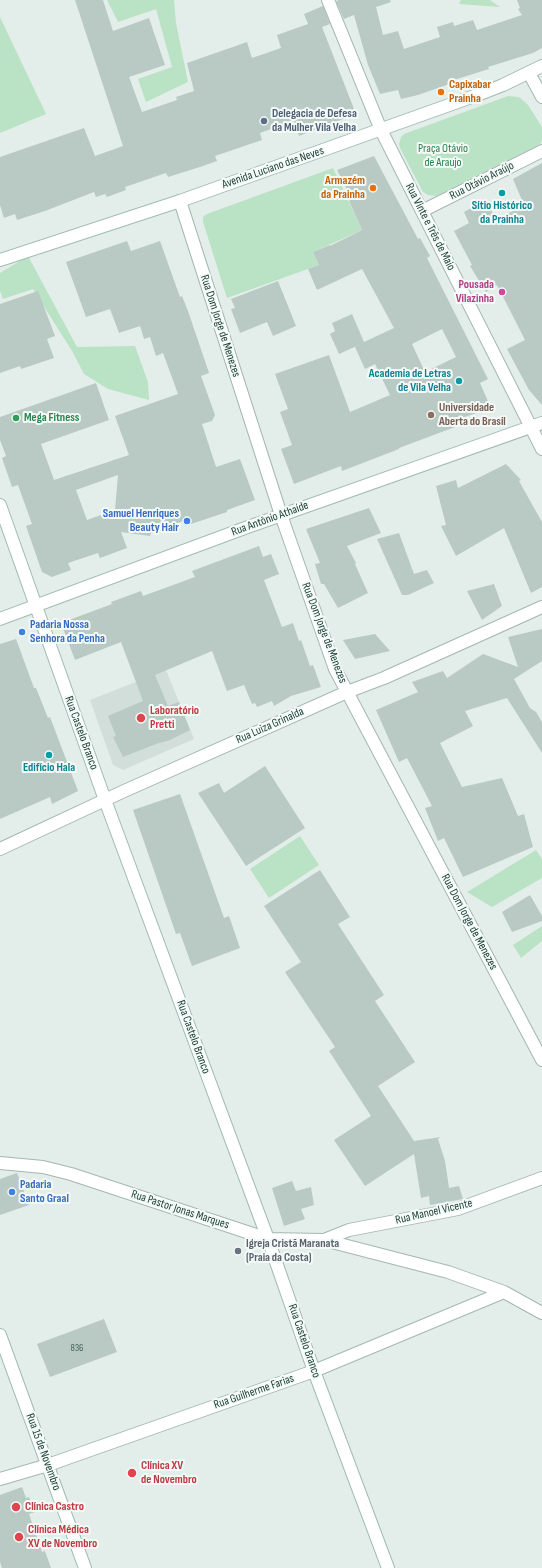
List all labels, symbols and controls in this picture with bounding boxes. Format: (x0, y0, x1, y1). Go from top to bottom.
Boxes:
place label: Capixabar Prainha (449, 78, 491, 106)
marker: Capixabar Prainha (436, 87, 446, 97)
place label: Delegacia de Defesa da Mulher Vila Velha (272, 107, 357, 135)
marker: Delegacia de Defesa da Mulher Vila Velha (259, 116, 269, 126)
park label: Praça Otávio de Araujo (418, 142, 468, 170)
street label: Avenida Luciano das Neves (220, 144, 326, 192)
street label: Rua Otávio Araújo (447, 159, 517, 203)
place label: Armazém da Prainha (321, 174, 365, 202)
street label: Rua Vinte e Três de Maio (402, 181, 458, 273)
marker: Armazém da Prainha (368, 183, 378, 193)
marker: Sítio Histórico da Prainha (497, 188, 507, 198)
place label: Sítio Histórico da Prainha (472, 199, 532, 227)
street label: Rua Dom Jorge de Menezes (197, 273, 243, 379)
place label: Pousada Vilazinha (456, 278, 494, 306)
marker: Pousada Vilazinha (497, 287, 507, 297)
place label: Academia de Letras de Vila Velha (369, 367, 451, 395)
marker: Academia de Letras de Vila Velha (454, 376, 464, 386)
place label: Universidade Aberta do Brasil (439, 401, 506, 429)
marker: Universidade Aberta do Brasil (426, 410, 436, 420)
place label: Mega Fitness (24, 411, 79, 425)
marker: Mega Fitness (11, 413, 21, 423)
street label: Rua Antônio Athaíde (229, 498, 311, 540)
place label: Samuel Henriques Beauty Hair (103, 507, 179, 535)
marker: Samuel Henriques Beauty Hair (182, 516, 192, 526)
street label: Rua Dom Jorge de Menezes (298, 581, 350, 685)
place label: Padaria Nossa Senhora da Penha (30, 618, 105, 646)
marker: Padaria Nossa Senhora da Penha (17, 627, 27, 637)
street label: Rua Castelo Branco (61, 694, 101, 772)
place label: Laboratório Pretti (150, 704, 199, 732)
street label: Rua Luiza Grinalda (234, 705, 306, 747)
marker: Laboratório Pretti (135, 712, 147, 724)
marker: Edifício Hala (44, 750, 54, 760)
place label: Edifício Hala (23, 761, 75, 775)
street label: Rua Dom Jorge de Menezes (438, 872, 500, 972)
street label: Rua Castelo Branco (173, 998, 213, 1076)
place label: Padaria Santo Graal (20, 1178, 69, 1206)
marker: Padaria Santo Graal (7, 1187, 17, 1197)
street label: Rua Pastor Jonas Marques (129, 1187, 231, 1233)
street label: Rua Manoel Vicente (394, 1196, 474, 1228)
place label: Igreja Cristã Maranata (Praia da Costa) (246, 1237, 339, 1265)
marker: Igreja Cristã Maranata (Praia da Costa) (233, 1246, 243, 1256)
street label: Rua Castelo Branco (285, 1302, 323, 1380)
house number: 836 (71, 1342, 83, 1354)
street label: Rua Guilherme Farias (212, 1372, 296, 1412)
street label: Rua 15 de Novembro (22, 1411, 64, 1493)
place label: Clínica XV de Novembro (141, 1459, 197, 1487)
marker: Clínica XV de Novembro (126, 1467, 138, 1479)
place label: Clínica Castro (25, 1500, 84, 1514)
marker: Clínica Castro (10, 1501, 22, 1513)
place label: Clínica Médica XV de Novembro (28, 1523, 97, 1551)
marker: Clínica Médica XV de Novembro (13, 1531, 25, 1543)

